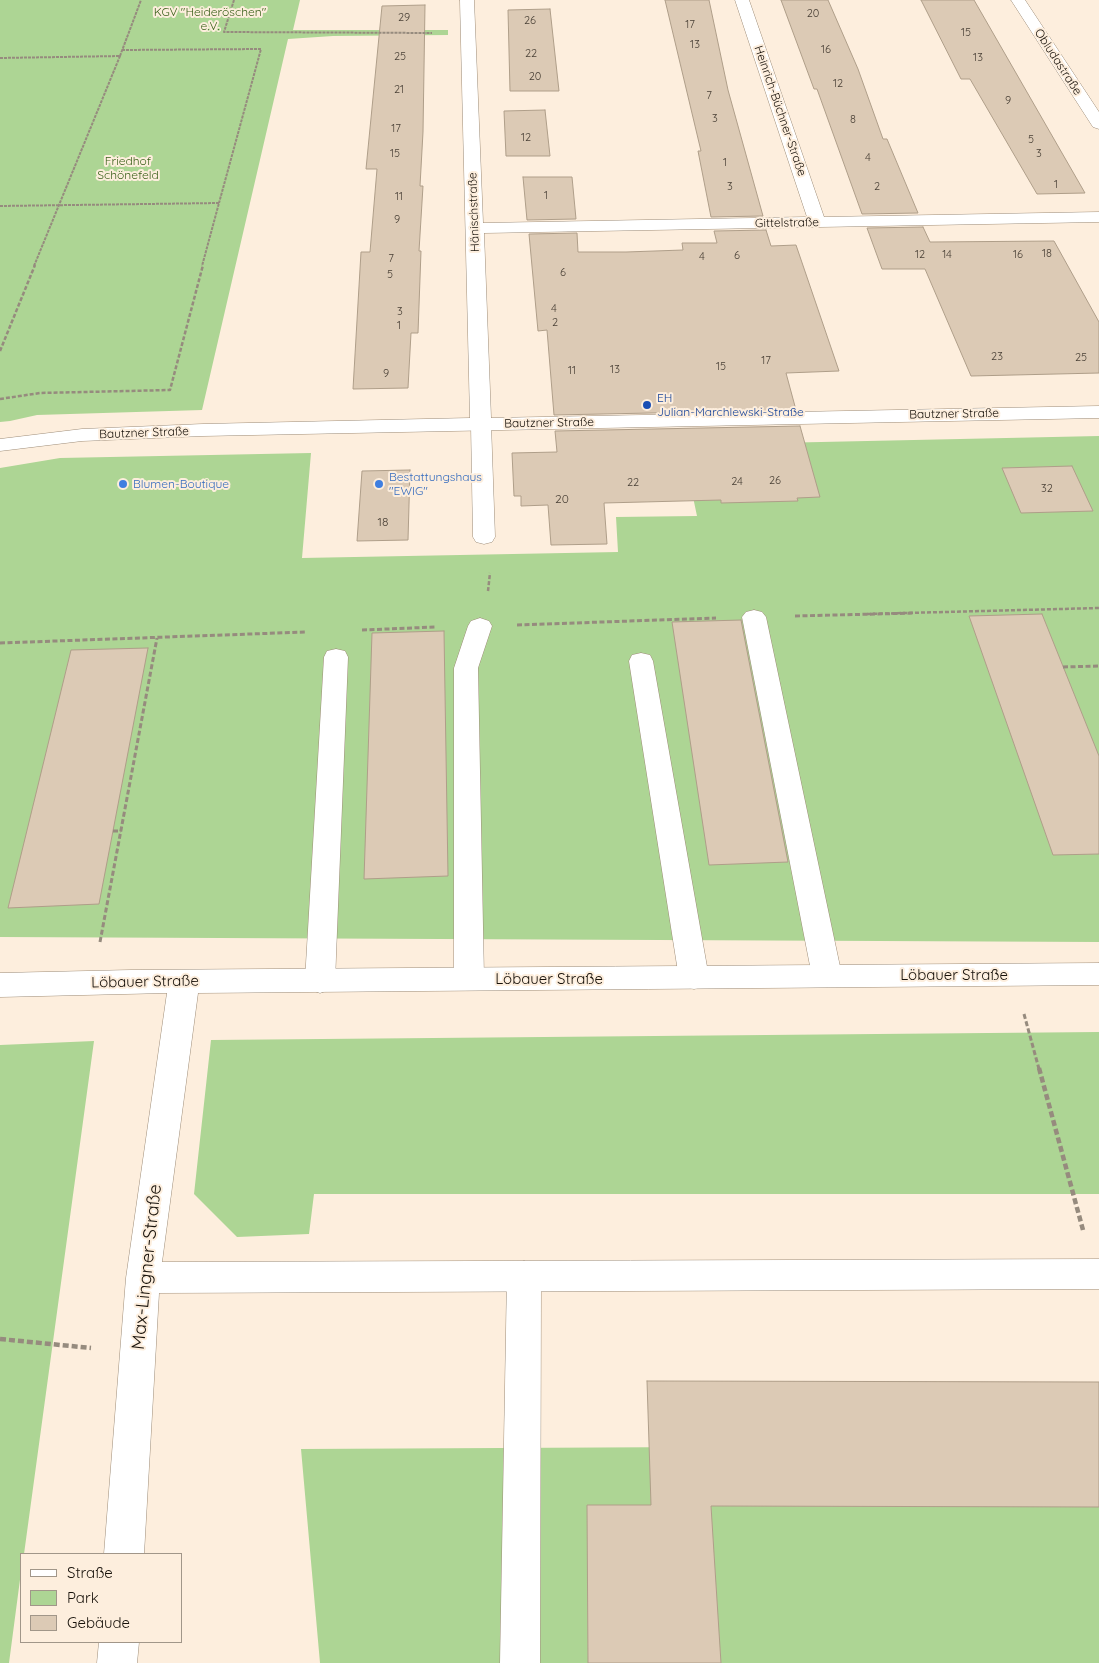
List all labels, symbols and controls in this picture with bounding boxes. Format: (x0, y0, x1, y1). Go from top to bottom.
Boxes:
park label: KGV "Heideröschen" e.V. (154, 5, 266, 33)
house number: 20 (807, 7, 819, 21)
house number: 29 (398, 11, 410, 25)
house number: 26 (524, 14, 536, 28)
house number: 17 (685, 18, 695, 32)
house number: 15 (961, 26, 971, 40)
street label: Obludastraße (1031, 26, 1085, 98)
house number: 13 (690, 38, 700, 52)
house number: 16 (821, 43, 831, 57)
street label: Heinrich-Büchner-Straße (751, 44, 809, 178)
house number: 22 (525, 47, 537, 61)
house number: 25 (394, 50, 406, 64)
house number: 13 (973, 51, 983, 65)
house number: 20 (529, 70, 541, 84)
house number: 12 (833, 77, 843, 91)
house number: 21 (394, 83, 404, 97)
house number: 7 (706, 89, 712, 103)
house number: 9 (1005, 94, 1011, 108)
house number: 3 (712, 112, 718, 126)
house number: 8 (850, 113, 856, 127)
house number: 17 (391, 122, 401, 136)
house number: 12 (521, 131, 531, 145)
house number: 5 (1028, 133, 1034, 147)
house number: 15 (390, 147, 400, 161)
house number: 3 (1036, 147, 1042, 161)
house number: 4 (865, 151, 871, 165)
park label: Friedhof Schönefeld (97, 154, 159, 182)
house number: 1 (723, 156, 727, 170)
street label: Hänischstraße (465, 172, 483, 252)
house number: 1 (1054, 178, 1058, 192)
house number: 3 (727, 180, 733, 194)
house number: 2 (874, 180, 880, 194)
house number: 1 (544, 189, 548, 203)
house number: 11 (395, 190, 403, 204)
house number: 9 (394, 213, 400, 227)
street label: Gittelstraße (755, 215, 819, 231)
house number: 18 (1042, 247, 1052, 261)
house number: 12 (915, 248, 925, 262)
house number: 14 (942, 248, 952, 262)
house number: 16 (1013, 248, 1023, 262)
house number: 6 (734, 249, 740, 263)
house number: 4 (699, 250, 705, 264)
house number: 7 (388, 252, 394, 266)
house number: 6 (560, 266, 566, 280)
house number: 5 (387, 268, 393, 282)
house number: 4 (551, 302, 557, 316)
house number: 3 (397, 305, 403, 319)
house number: 2 (552, 316, 558, 330)
house number: 1 (397, 319, 401, 333)
house number: 23 (991, 350, 1003, 364)
house number: 25 (1075, 351, 1087, 365)
house number: 17 (761, 354, 771, 368)
house number: 15 (716, 360, 726, 374)
house number: 13 (610, 363, 620, 377)
house number: 11 (568, 364, 576, 378)
house number: 9 (383, 367, 389, 381)
place label: EH Julian-Marchlewski-Straße (657, 391, 804, 419)
marker: EH Julian-Marchlewski-Straße (641, 399, 653, 411)
street label: Bautzner Straße (909, 406, 999, 422)
street label: Bautzner Straße (504, 415, 594, 431)
street label: Bautzner Straße (99, 424, 189, 442)
place label: Bestattungshaus "EWIG" (389, 470, 482, 498)
house number: 26 (769, 474, 781, 488)
house number: 24 (731, 475, 743, 489)
house number: 22 (627, 476, 639, 490)
place label: Blumen-Boutique (133, 477, 229, 491)
marker: Blumen-Boutique (117, 478, 129, 490)
marker: Bestattungshaus "EWIG" (373, 478, 385, 490)
house number: 32 (1041, 482, 1053, 496)
house number: 20 (555, 492, 569, 506)
house number: 18 (378, 515, 388, 529)
street label: Löbauer Straße (900, 966, 1008, 984)
street label: Löbauer Straße (495, 970, 603, 988)
street label: Löbauer Straße (91, 972, 199, 992)
street label: Max-Lingner-Straße (128, 1183, 166, 1351)
legend (20, 1553, 182, 1643)
text: Straße (67, 1563, 113, 1582)
text: Park (67, 1588, 99, 1607)
text: Gebäude (67, 1613, 130, 1632)

